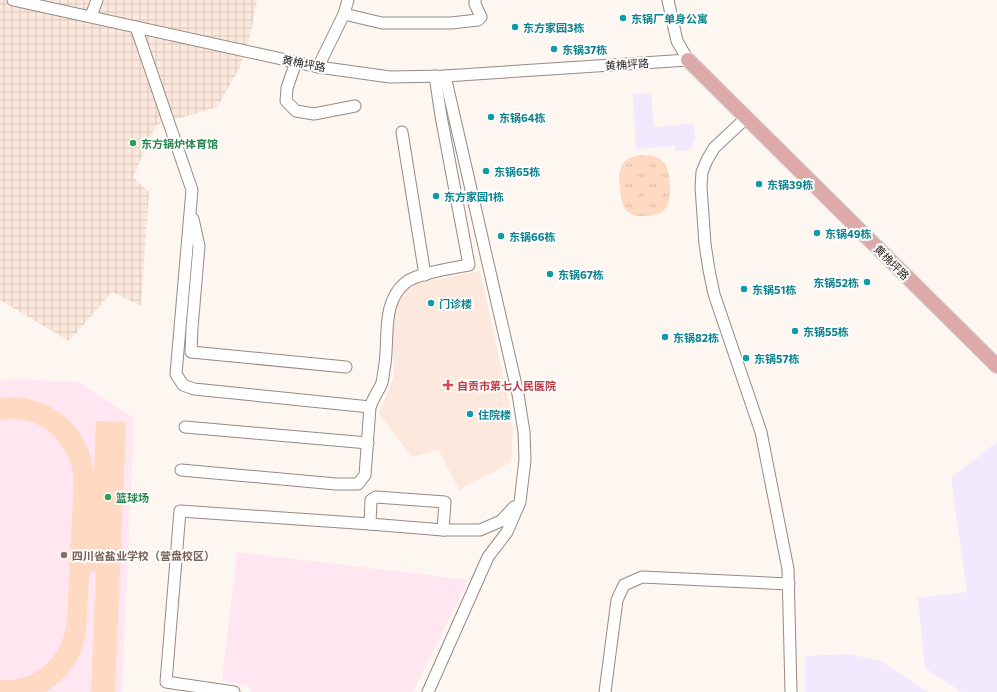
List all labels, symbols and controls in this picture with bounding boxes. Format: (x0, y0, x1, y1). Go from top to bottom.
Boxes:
place label: 东锅厂单身公寓 (631, 12, 708, 25)
marker: 东锅厂单身公寓 (618, 13, 628, 23)
place label: 东方家园3栋 (523, 21, 584, 34)
marker: 东方家园3栋 (510, 22, 520, 32)
place label: 东锅37栋 (562, 43, 607, 56)
marker: 东锅37栋 (549, 44, 559, 54)
street label: 黄桷坪路 (281, 52, 327, 74)
street label: 黄桷坪路 (605, 56, 649, 72)
place label: 东锅64栋 (499, 111, 546, 124)
marker: 东锅64栋 (486, 112, 496, 122)
place label: 东方锅炉体育馆 (141, 137, 218, 150)
marker: 东方锅炉体育馆 (128, 138, 138, 148)
place label: 东锅65栋 (494, 165, 540, 178)
marker: 东锅65栋 (481, 166, 491, 176)
place label: 东锅39栋 (767, 178, 813, 191)
marker: 东锅39栋 (754, 179, 764, 189)
place label: 东方家园1栋 (444, 190, 504, 203)
marker: 东方家园1栋 (431, 191, 441, 201)
place label: 东锅49栋 (825, 227, 872, 240)
marker: 东锅49栋 (812, 228, 822, 238)
place label: 东锅66栋 (509, 230, 556, 243)
marker: 东锅66栋 (496, 231, 506, 241)
street label: 黄桷坪路 (872, 242, 912, 282)
place label: 东锅67栋 (558, 268, 604, 281)
marker: 东锅67栋 (545, 269, 555, 279)
place label: 东锅52栋 (813, 276, 859, 289)
marker: 东锅52栋 (862, 277, 872, 287)
place label: 东锅51栋 (752, 283, 796, 296)
marker: 东锅51栋 (739, 284, 749, 294)
place label: 门诊楼 (439, 297, 472, 310)
marker: 门诊楼 (426, 298, 436, 308)
place label: 东锅55栋 (803, 325, 849, 338)
marker: 东锅55栋 (790, 326, 800, 336)
place label: 东锅82栋 (673, 331, 719, 344)
marker: 东锅82栋 (660, 332, 670, 342)
place label: 东锅57栋 (754, 352, 799, 365)
marker: 东锅57栋 (741, 353, 751, 363)
marker: 自贡市第七人民医院 (442, 379, 454, 391)
place label: 自贡市第七人民医院 (457, 379, 556, 392)
place label: 住院楼 (478, 408, 511, 421)
marker: 住院楼 (465, 409, 475, 419)
place label: 篮球场 (116, 491, 149, 504)
marker: 篮球场 (103, 492, 113, 502)
place label: 四川省盐业学校（营盘校区） (72, 549, 215, 562)
marker: 四川省盐业学校（营盘校区） (59, 550, 69, 560)

